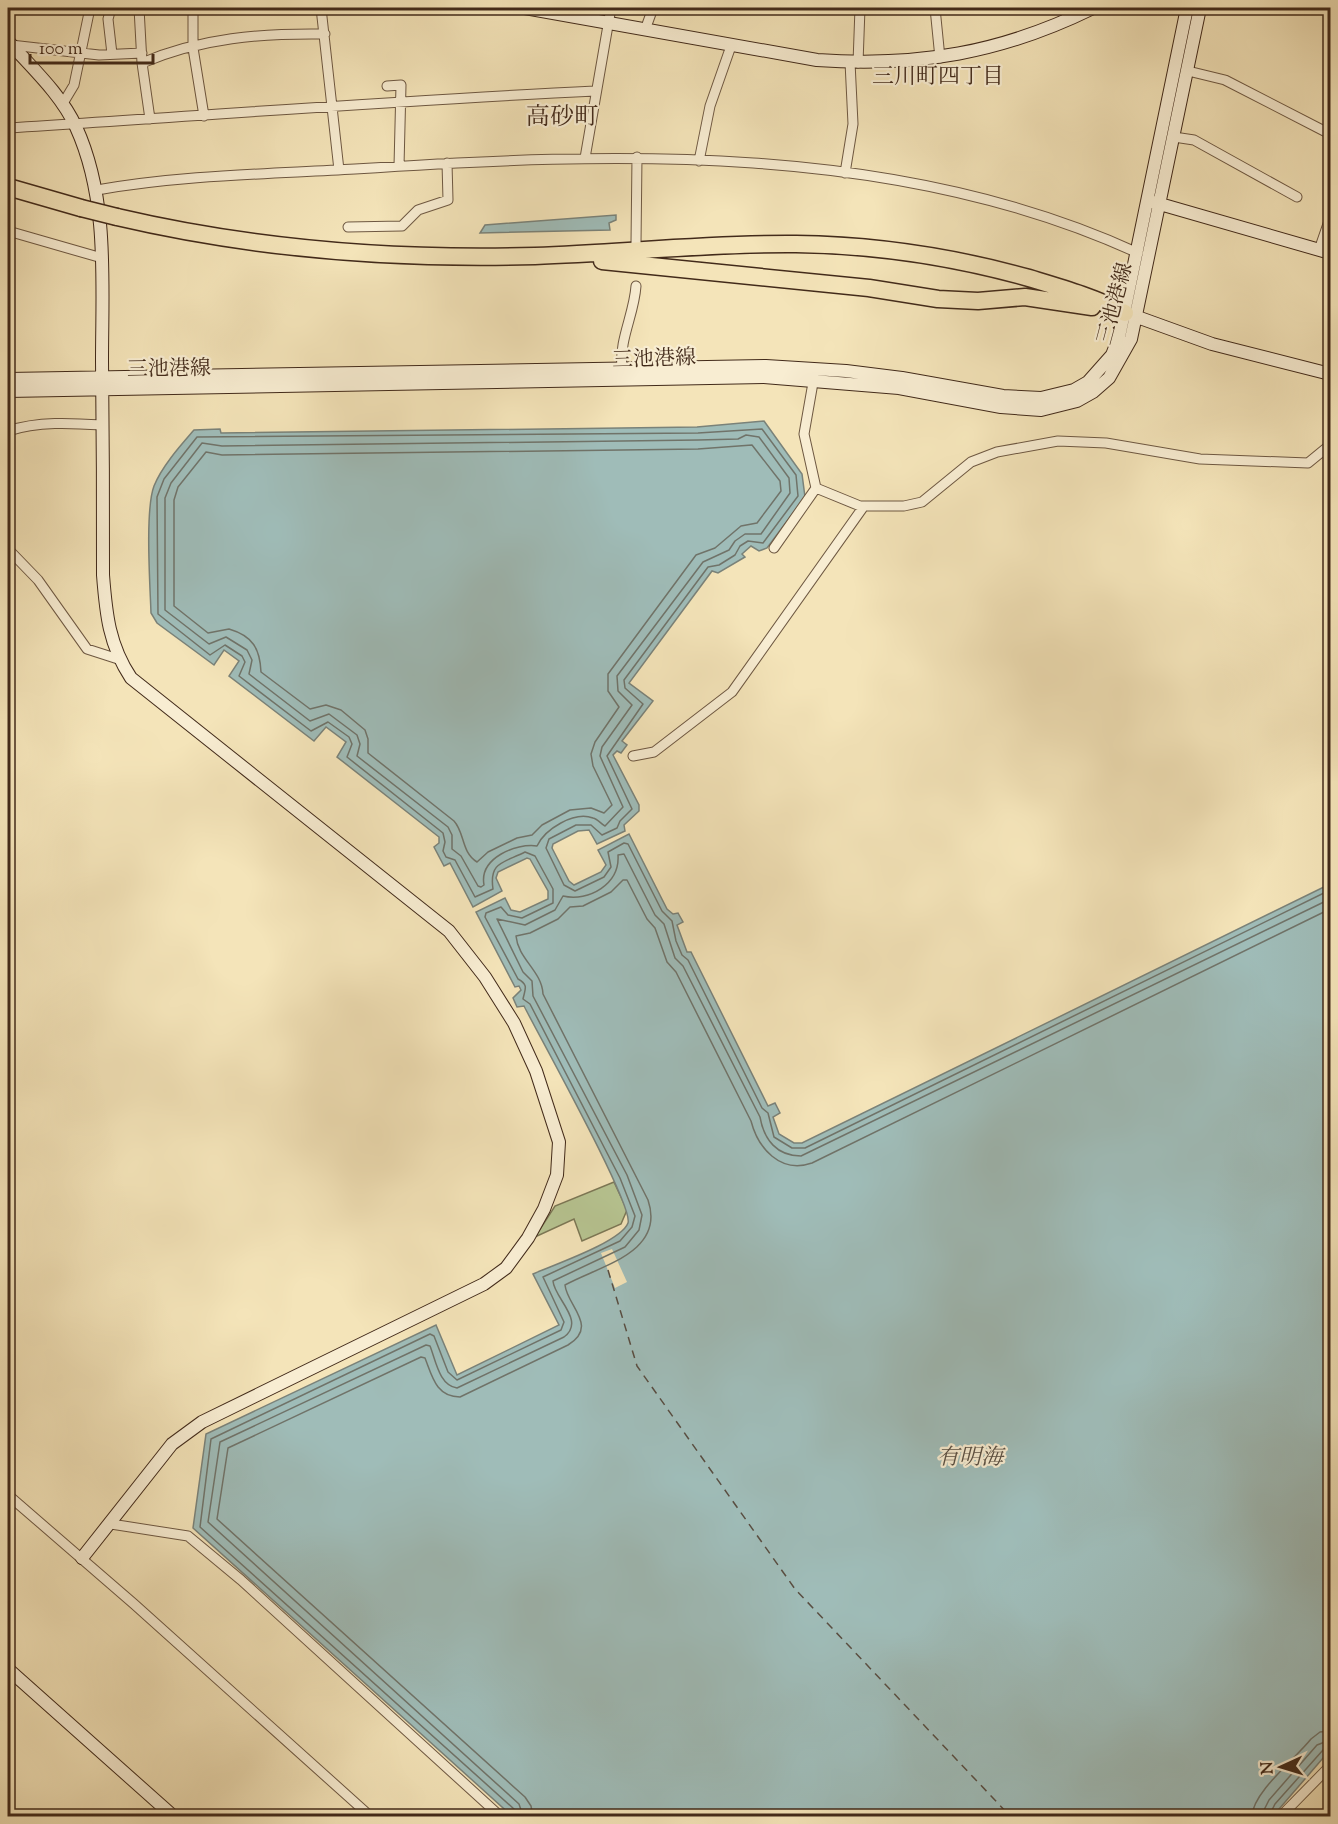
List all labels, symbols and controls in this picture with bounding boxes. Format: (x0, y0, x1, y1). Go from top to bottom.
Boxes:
scale bar (30, 27, 153, 65)
text: 100 m (39, 37, 83, 63)
district label: 三川町四丁目 (872, 62, 1004, 94)
district label: 高砂町 (526, 101, 598, 135)
street label: 三池港線 (1091, 260, 1141, 348)
street label: 三池港線 (612, 344, 696, 376)
street label: 三池港線 (127, 354, 211, 386)
water label: 有明海 (937, 1443, 1006, 1475)
north arrow (1251, 1737, 1311, 1797)
text: N (1257, 1760, 1280, 1775)

